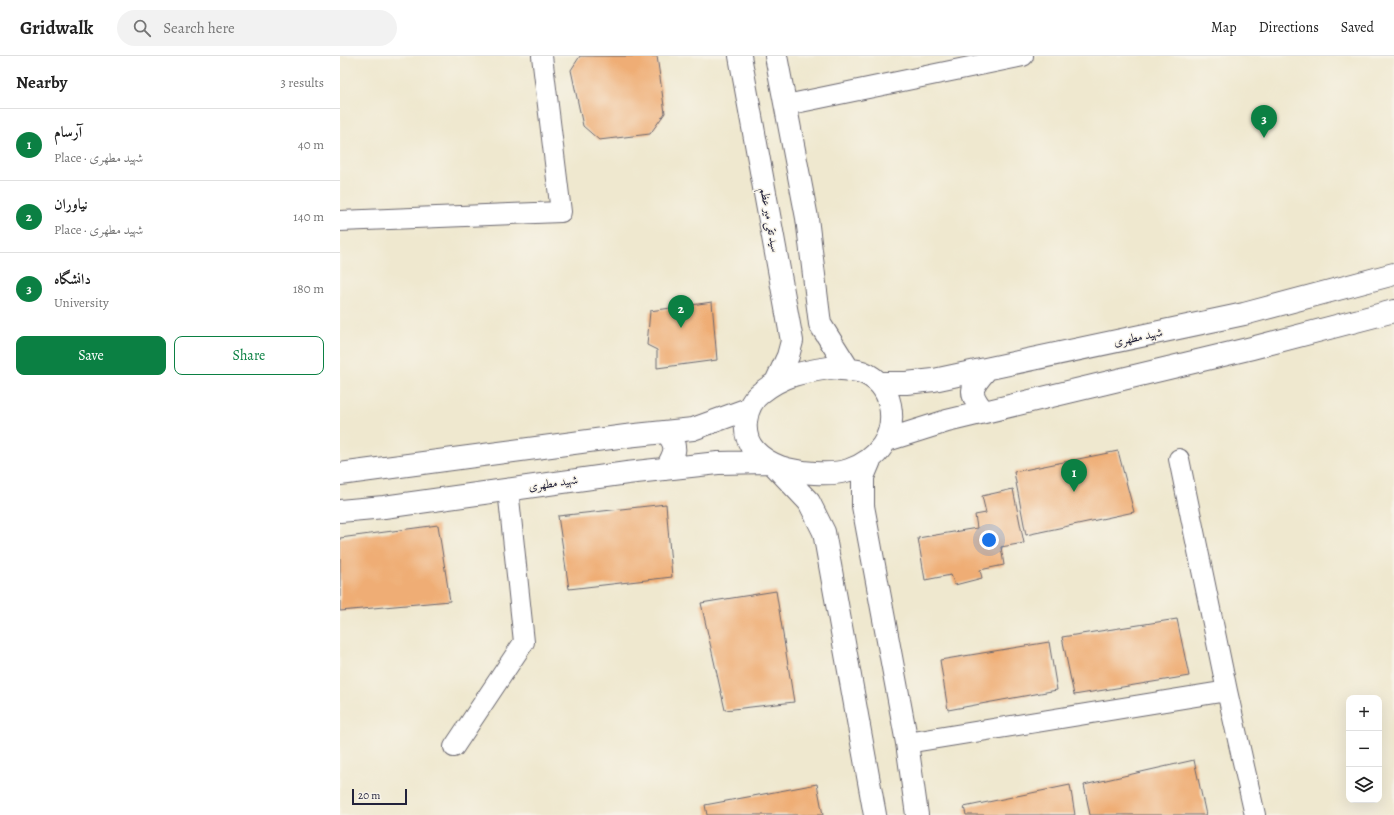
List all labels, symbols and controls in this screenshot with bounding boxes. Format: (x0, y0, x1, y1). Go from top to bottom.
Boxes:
search box (117, 10, 397, 46)
text: Gridwalk (20, 15, 93, 41)
icon: search (131, 17, 153, 39)
text: Search here (163, 18, 235, 38)
text: Map (1211, 18, 1237, 37)
text: Directions (1259, 18, 1319, 37)
text: Saved (1341, 18, 1374, 37)
text: Nearby (16, 71, 67, 94)
text: 3 results (280, 74, 324, 91)
pin: 3 (1251, 105, 1277, 138)
text: آرسام (54, 122, 82, 142)
text: 1 (27, 136, 31, 153)
text: 40 m (298, 136, 324, 153)
text: Place · شهید مطهری (54, 149, 143, 166)
street label: سید تقی میر عظم (753, 186, 784, 254)
text: نیاوران (54, 194, 88, 214)
text: 2 (26, 208, 32, 225)
text: 140 m (293, 208, 324, 225)
text: Place · شهید مطهری (54, 221, 143, 238)
text: دانشگاه (54, 269, 91, 289)
text: 3 (26, 280, 32, 297)
text: 180 m (293, 280, 324, 297)
text: University (54, 294, 109, 311)
pin: 2 (668, 295, 694, 328)
street label: شهید مطهری (1112, 324, 1164, 350)
button: Save (16, 336, 166, 375)
button: Share (174, 336, 324, 375)
pin: 1 (1061, 459, 1087, 492)
street label: شهید مطهری (527, 472, 579, 494)
your location (979, 530, 999, 550)
map controls (1346, 695, 1382, 803)
button: + (1346, 695, 1382, 731)
button: − (1346, 731, 1382, 767)
button: layers (1346, 767, 1382, 803)
scale bar (352, 787, 407, 806)
text: 20 m (358, 788, 380, 803)

